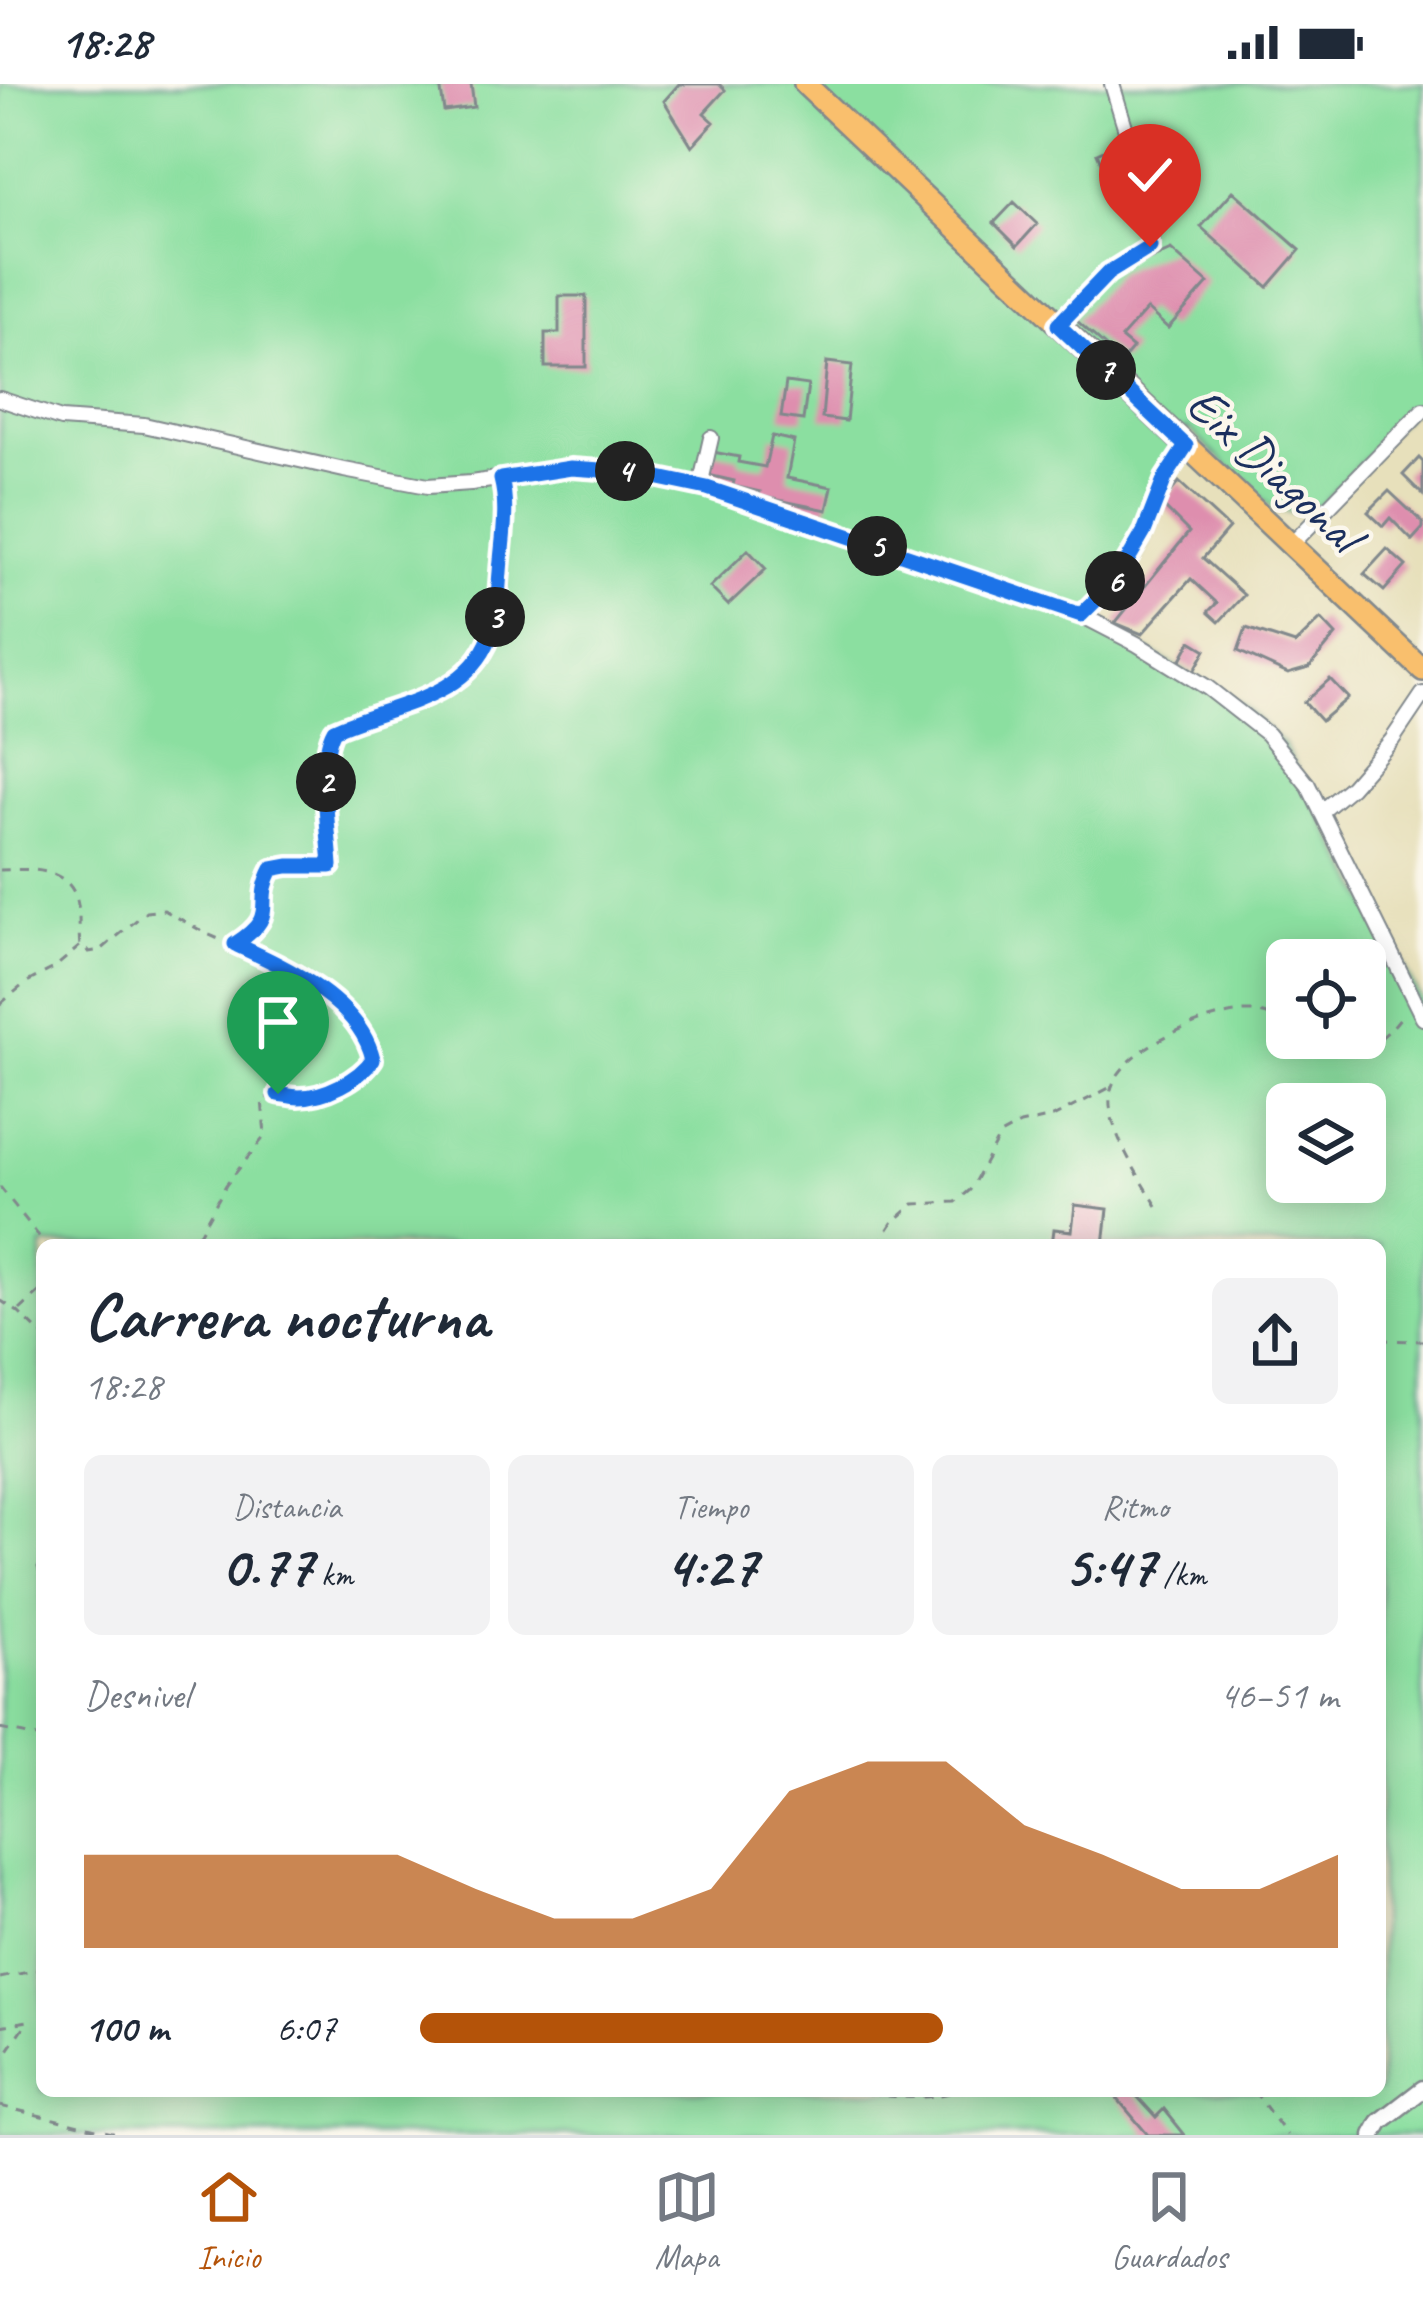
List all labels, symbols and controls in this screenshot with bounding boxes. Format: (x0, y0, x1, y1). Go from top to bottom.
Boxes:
text: 18:28 (60, 14, 150, 71)
pin (1099, 124, 1201, 247)
icon: check (1117, 142, 1183, 208)
pin: 7 (1076, 340, 1136, 400)
text: 7 (1099, 349, 1113, 391)
street label: Eix Diagonal (1174, 372, 1381, 571)
pin: 4 (595, 441, 655, 501)
text: 4 (618, 450, 632, 492)
pin: 5 (847, 516, 907, 576)
text: 5 (870, 525, 884, 567)
pin: 6 (1085, 551, 1145, 611)
text: 6 (1107, 560, 1123, 602)
pin: 3 (465, 587, 525, 647)
text: 3 (488, 596, 502, 638)
pin: 2 (296, 752, 356, 812)
text: 2 (319, 761, 333, 803)
map controls (1266, 939, 1386, 1203)
button: locate (1266, 939, 1386, 1059)
pin (227, 971, 329, 1094)
icon: arrive (245, 989, 311, 1055)
button: layers (1266, 1083, 1386, 1203)
text: Carrera nocturna (84, 1275, 488, 1358)
button: share (1212, 1278, 1338, 1404)
text: 18:28 (84, 1362, 162, 1411)
text: Distancia (233, 1486, 341, 1528)
text: Tiempo (674, 1486, 748, 1528)
text: Ritmo (1102, 1486, 1168, 1528)
text: 0.77 (221, 1528, 313, 1604)
text: 4:27 (665, 1528, 757, 1604)
text: 5:47 (1064, 1528, 1155, 1604)
text: km (313, 1554, 353, 1596)
text: /km (1155, 1554, 1206, 1596)
text: Desnivel (84, 1671, 190, 1720)
text: 46–51 m (1219, 1671, 1338, 1720)
text: 100 m (84, 2004, 168, 2053)
text: 6:07 (276, 2004, 336, 2053)
tab: Inicio (196, 2164, 262, 2278)
tab: Mapa (654, 2164, 720, 2278)
tab: Guardados (1111, 2164, 1227, 2278)

